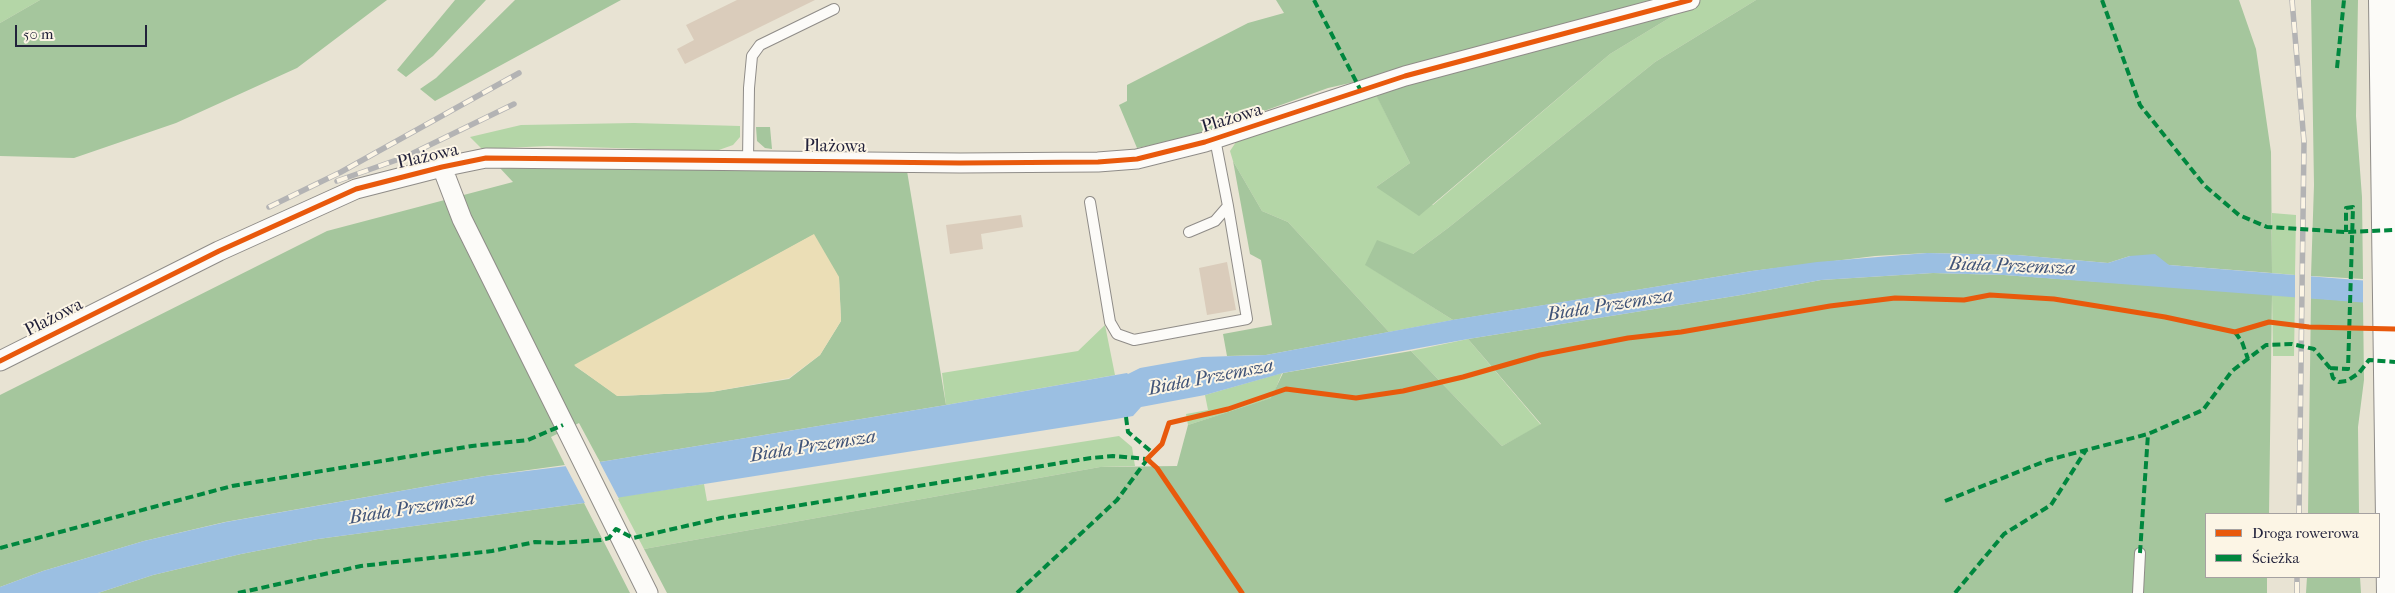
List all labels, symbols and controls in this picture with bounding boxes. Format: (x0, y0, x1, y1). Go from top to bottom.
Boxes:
scale bar (18, 15, 150, 47)
text: 50 m (23, 25, 53, 43)
street label: Plażowa (1199, 100, 1265, 138)
street label: Plażowa (804, 136, 866, 158)
street label: Plażowa (395, 139, 461, 175)
water label: Biała Przemsza (1948, 253, 2076, 281)
water label: Biała Przemsza (1545, 285, 1675, 327)
street label: Plażowa (21, 294, 87, 342)
water label: Biała Przemsza (1146, 355, 1276, 401)
water label: Biała Przemsza (748, 426, 878, 468)
water label: Biała Przemsza (347, 488, 477, 530)
legend (2205, 513, 2380, 578)
text: Droga rowerowa (2252, 524, 2359, 542)
text: Ścieżka (2252, 549, 2299, 567)

